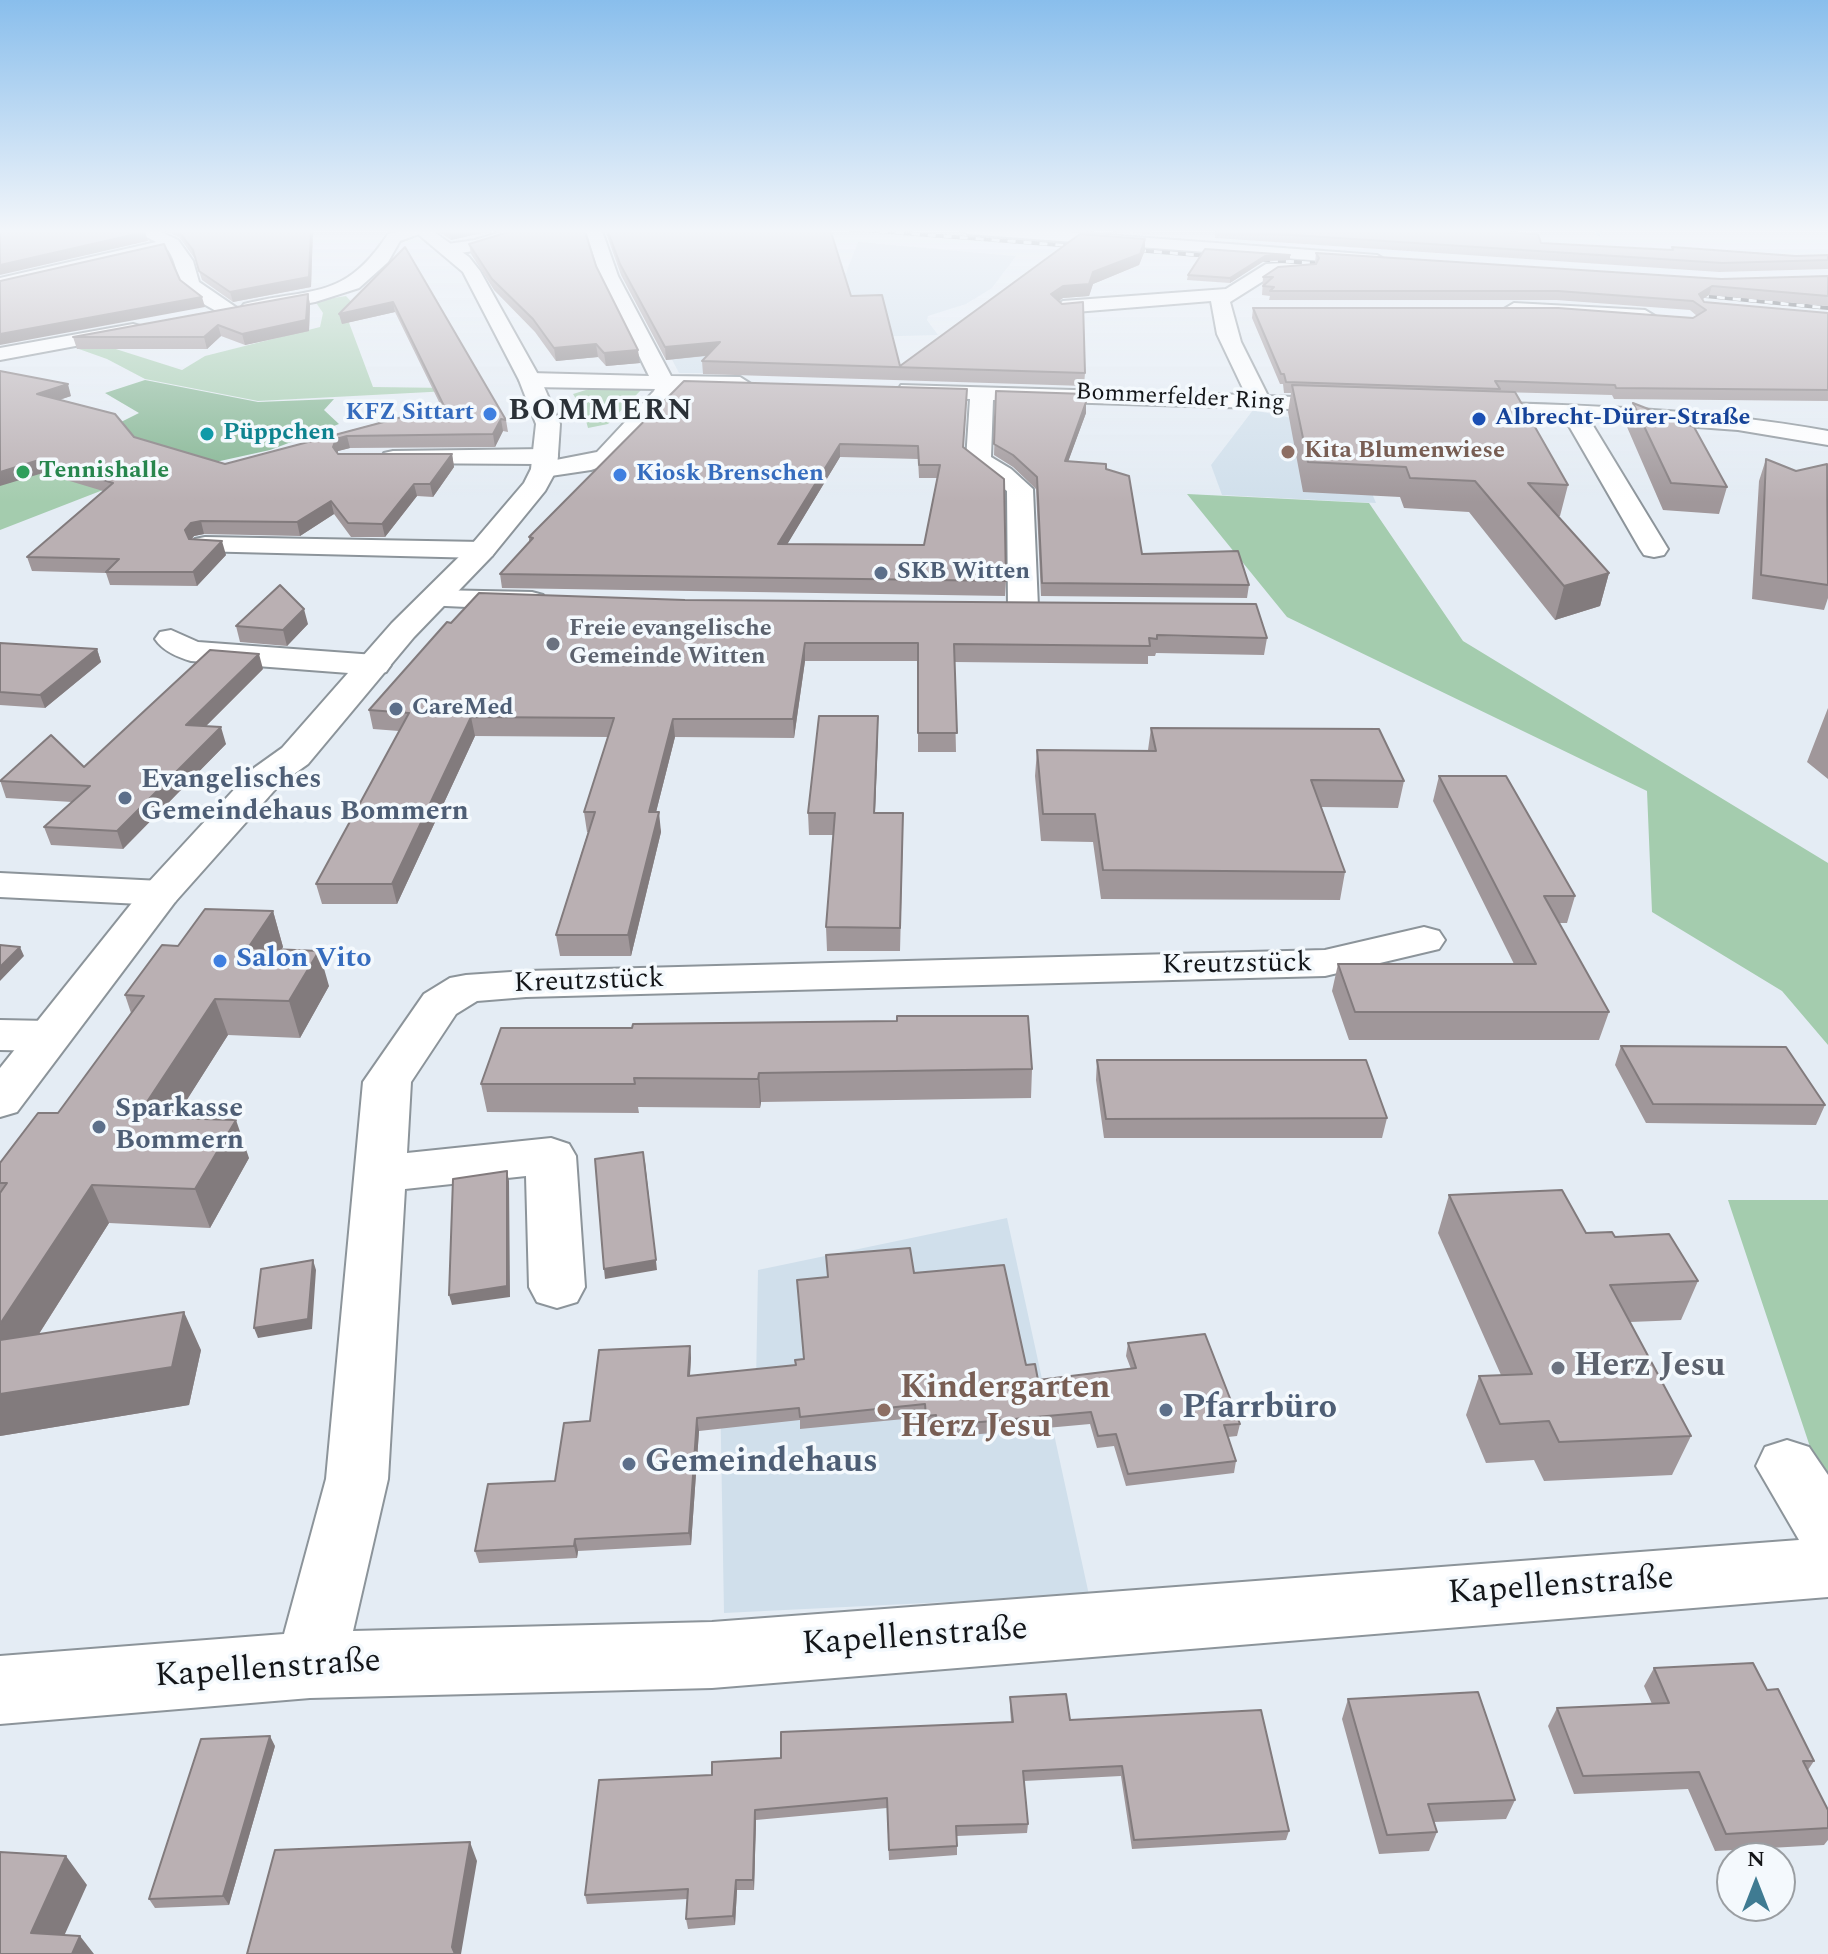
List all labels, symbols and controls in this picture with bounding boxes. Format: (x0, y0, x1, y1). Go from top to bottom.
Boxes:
street label: Bommerfelder Ring (1075, 379, 1285, 419)
district label: BOMMERN (508, 395, 694, 431)
place label: KFZ Sittart (346, 400, 474, 428)
marker: KFZ Sittart (481, 405, 499, 423)
place label: Albrecht-Dürer-Straße (1495, 405, 1750, 433)
marker: Albrecht-Dürer-Straße (1470, 410, 1488, 428)
place label: Püppchen (223, 420, 335, 448)
marker: Püppchen (198, 425, 216, 443)
place label: Kita Blumenwiese (1304, 438, 1505, 466)
marker: Kita Blumenwiese (1279, 443, 1297, 461)
place label: Tennishalle (39, 458, 169, 486)
place label: Kiosk Brenschen (636, 461, 824, 489)
marker: Tennishalle (14, 463, 32, 481)
marker: Kiosk Brenschen (611, 466, 629, 484)
place label: SKB Witten (897, 559, 1030, 587)
marker: SKB Witten (872, 564, 890, 582)
place label: Freie evangelische Gemeinde Witten (569, 616, 772, 672)
marker: Freie evangelische Gemeinde Witten (544, 635, 562, 653)
place label: CareMed (412, 695, 514, 723)
marker: CareMed (387, 700, 405, 718)
place label: Evangelisches Gemeindehaus Bommern (141, 765, 469, 831)
marker: Evangelisches Gemeindehaus Bommern (116, 789, 134, 807)
place label: Salon Vito (236, 944, 372, 978)
street label: Kreutzstück (1162, 948, 1312, 984)
marker: Salon Vito (211, 952, 229, 970)
street label: Kreutzstück (513, 964, 665, 1002)
place label: Sparkasse Bommern (115, 1094, 244, 1160)
marker: Sparkasse Bommern (90, 1118, 108, 1136)
place label: Herz Jesu (1574, 1348, 1725, 1388)
marker: Herz Jesu (1549, 1359, 1567, 1377)
place label: Kindergarten Herz Jesu (900, 1370, 1110, 1450)
place label: Pfarrbüro (1182, 1390, 1337, 1430)
marker: Kindergarten Herz Jesu (875, 1401, 893, 1419)
marker: Pfarrbüro (1157, 1401, 1175, 1419)
place label: Gemeindehaus (645, 1444, 878, 1484)
marker: Gemeindehaus (620, 1455, 638, 1473)
street label: Kapellenstraße (1447, 1560, 1675, 1616)
street label: Kapellenstraße (801, 1611, 1029, 1667)
street label: Kapellenstraße (154, 1643, 382, 1699)
north arrow (1716, 1842, 1796, 1922)
text: N (1747, 1843, 1765, 1876)

